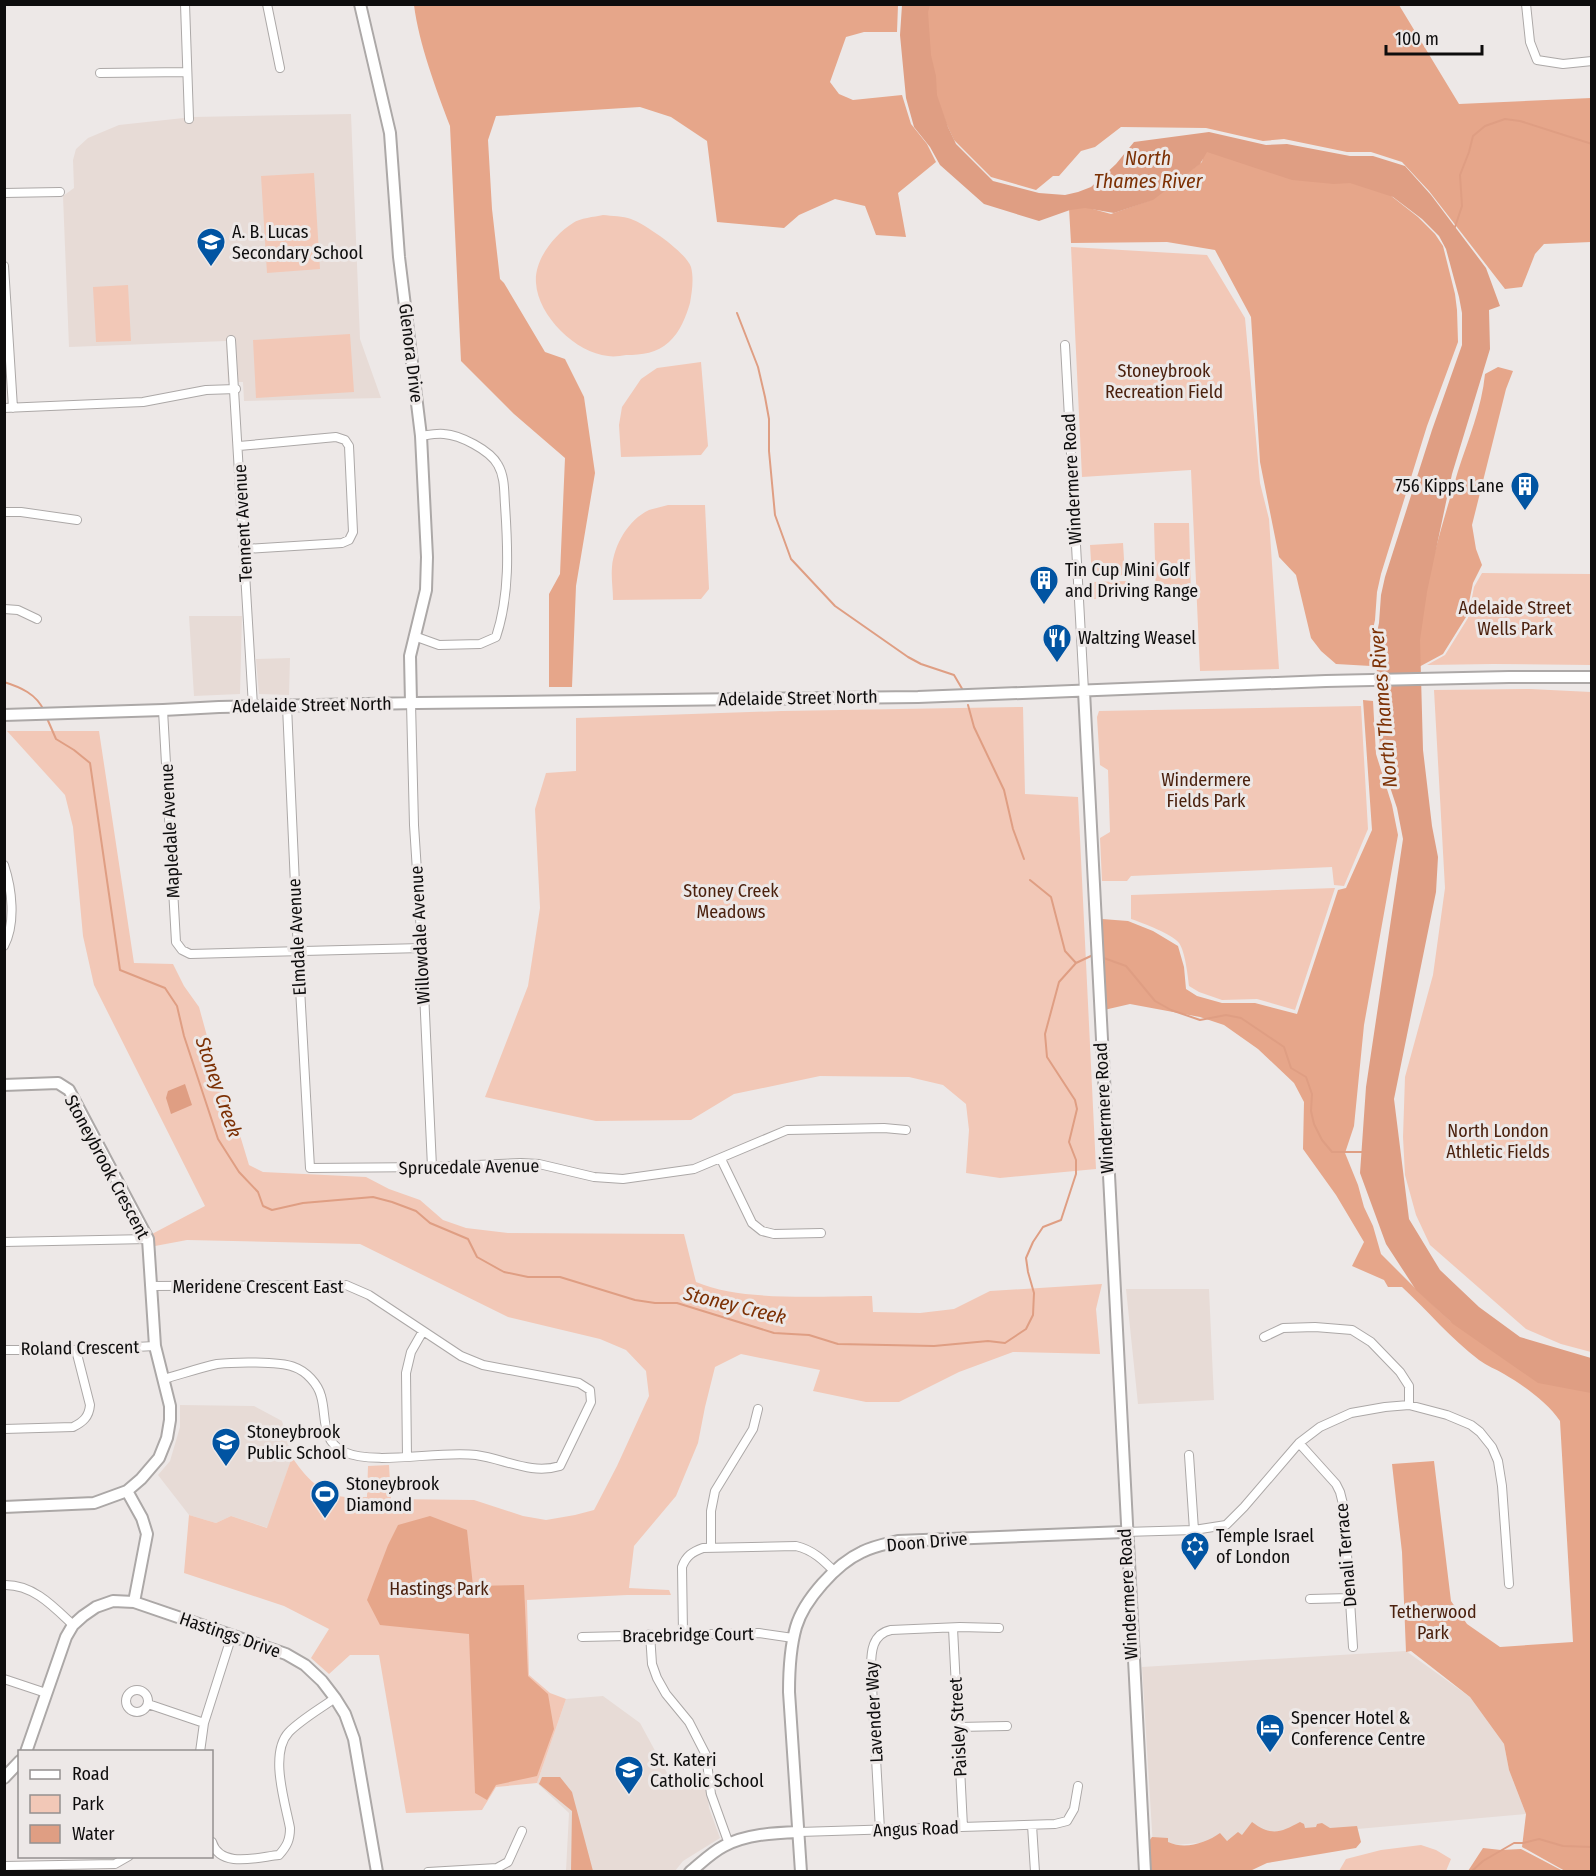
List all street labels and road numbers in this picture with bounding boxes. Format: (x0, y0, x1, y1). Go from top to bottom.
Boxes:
street label: Glenora Drive (394, 302, 428, 404)
street label: Windermere Road (1058, 413, 1086, 545)
street label: Tennent Avenue (229, 464, 257, 582)
street label: Adelaide Street North (718, 686, 878, 710)
street label: Adelaide Street North (232, 693, 392, 717)
street label: Mapledale Avenue (155, 763, 185, 899)
street label: Willowdale Avenue (405, 865, 435, 1005)
street label: Elmdale Avenue (283, 878, 311, 996)
street label: Windermere Road (1090, 1042, 1118, 1174)
street label: Stoneybrook Crescent (60, 1091, 154, 1243)
street label: Sprucedale Avenue (399, 1155, 540, 1179)
street label: Meridene Crescent East (172, 1276, 344, 1298)
street label: Roland Crescent (20, 1336, 140, 1360)
street label: Denali Terrace (1330, 1502, 1362, 1608)
street label: Doon Drive (886, 1527, 969, 1556)
street label: Windermere Road (1114, 1528, 1142, 1660)
street label: Hastings Drive (177, 1607, 284, 1663)
street label: Bracebridge Court (622, 1623, 754, 1647)
street label: Lavender Way (860, 1661, 888, 1763)
street label: Paisley Street (944, 1677, 972, 1777)
street label: Angus Road (873, 1817, 959, 1841)

